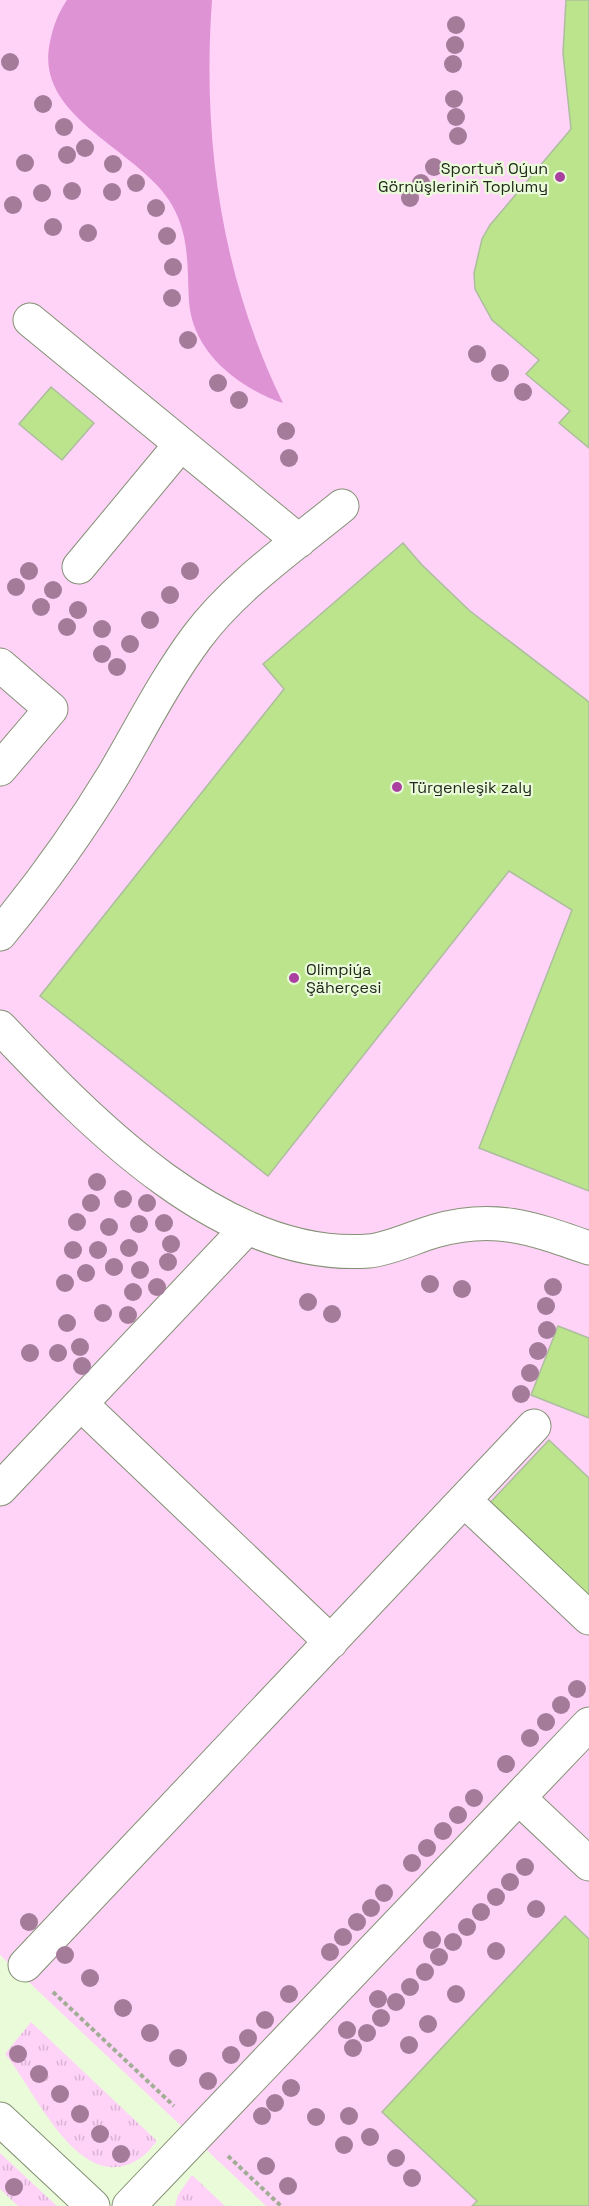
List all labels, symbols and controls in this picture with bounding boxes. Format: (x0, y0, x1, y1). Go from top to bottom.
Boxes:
place label: Sportuň Oýun Görnüşleriniň Toplumy (378, 158, 548, 197)
marker: Sportuň Oýun Görnüşleriniň Toplumy (553, 170, 567, 184)
place label: Türgenleşik zaly (409, 777, 532, 798)
marker: Türgenleşik zaly (390, 780, 404, 794)
place label: Olimpiýa Şäherçesi (306, 959, 381, 998)
marker: Olimpiýa Şäherçesi (287, 971, 301, 985)

